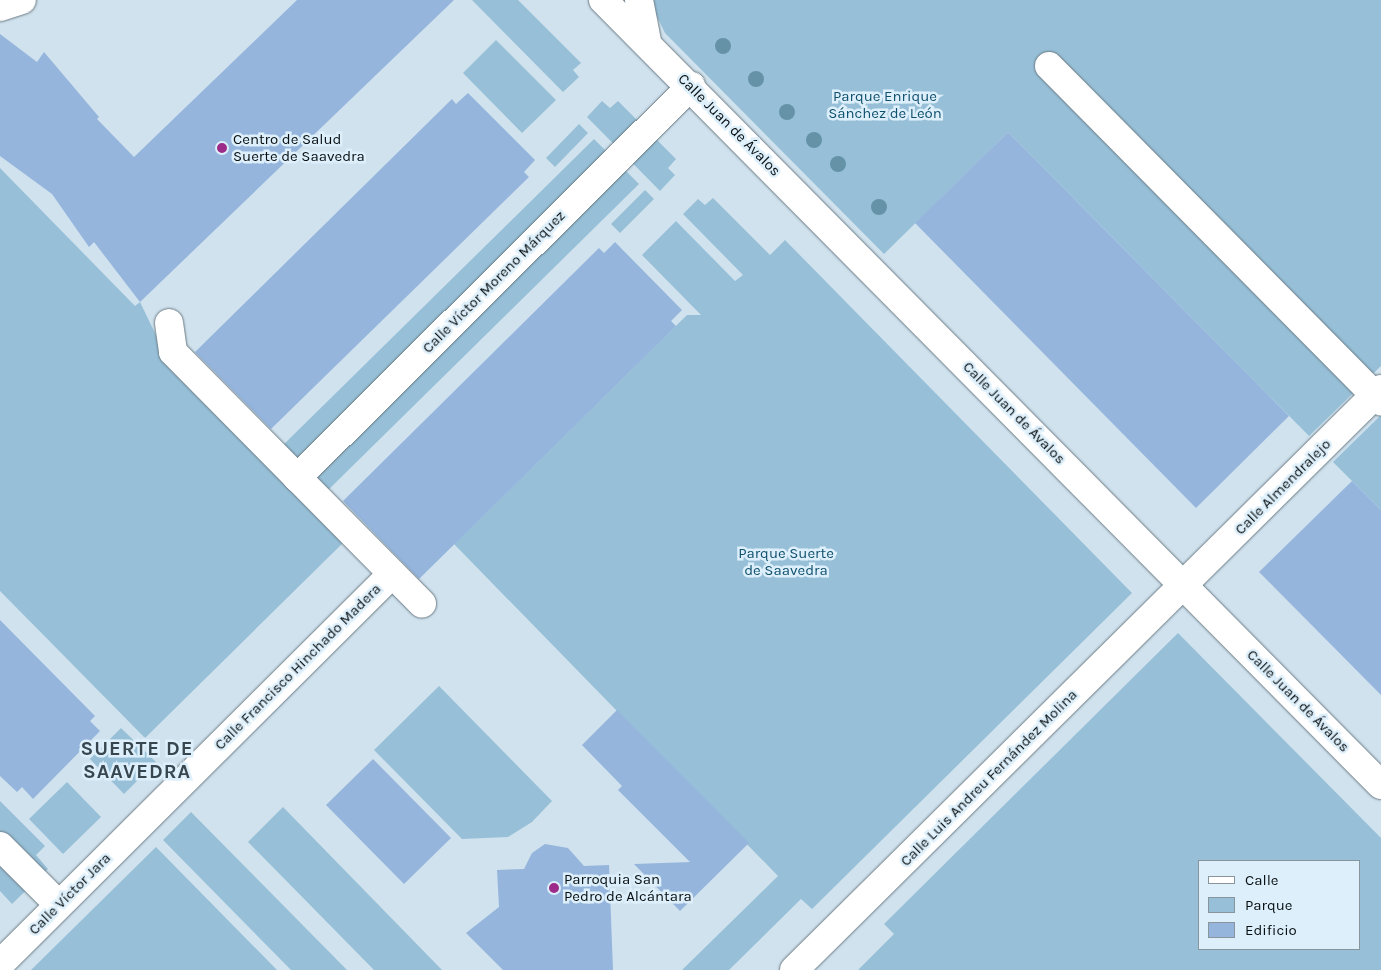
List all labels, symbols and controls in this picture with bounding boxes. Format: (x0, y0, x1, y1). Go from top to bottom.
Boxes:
street label: Calle Juan de Ávalos (674, 70, 784, 180)
park label: Parque Enrique Sánchez de León (828, 87, 942, 122)
place label: Centro de Salud Suerte de Saavedra (233, 130, 365, 165)
marker: Centro de Salud Suerte de Saavedra (215, 141, 229, 155)
street label: Calle Víctor Moreno Márquez (419, 207, 569, 357)
street label: Calle Juan de Ávalos (959, 358, 1069, 468)
street label: Calle Almendralejo (1231, 435, 1335, 539)
park label: Parque Suerte de Saavedra (738, 544, 834, 579)
street label: Calle Francisco Hinchado Madera (211, 580, 385, 754)
street label: Calle Juan de Ávalos (1243, 646, 1353, 756)
street label: Calle Luis Andreu Fernández Molina (897, 686, 1081, 870)
district label: SUERTE DE SAAVEDRA (79, 737, 195, 784)
street label: Calle Víctor Jara (25, 849, 115, 939)
legend (1198, 860, 1361, 950)
place label: Parroquia San Pedro de Alcántara (564, 870, 692, 905)
text: Calle (1245, 871, 1279, 889)
marker: Parroquia San Pedro de Alcántara (548, 882, 560, 894)
text: Parque (1245, 896, 1293, 914)
text: Edificio (1245, 921, 1297, 939)

